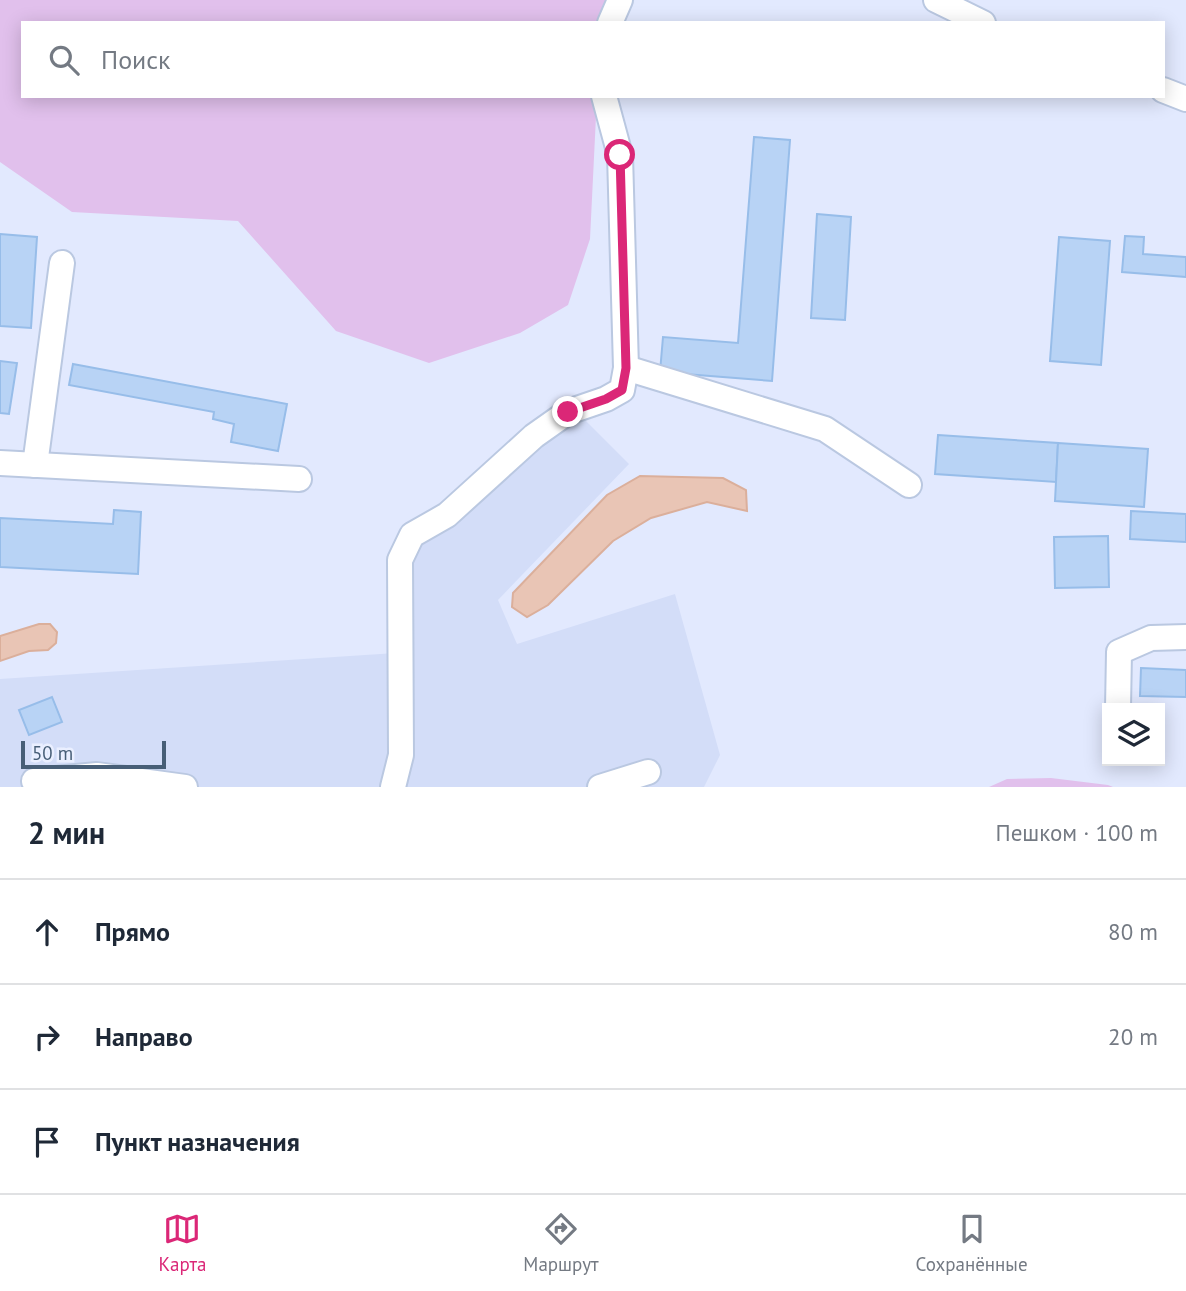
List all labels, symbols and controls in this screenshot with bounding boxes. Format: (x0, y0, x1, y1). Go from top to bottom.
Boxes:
search box (21, 21, 1165, 98)
icon: search (45, 41, 83, 79)
text: Поиск (101, 43, 170, 76)
route start (604, 139, 635, 170)
route end (552, 396, 583, 427)
map controls (1102, 703, 1165, 766)
button: layers (1102, 703, 1165, 766)
scale bar (21, 738, 166, 770)
text: 50 m (32, 741, 73, 765)
text: 2 мин (28, 813, 105, 852)
text: Пешком · 100 m (995, 818, 1158, 847)
icon: ahead (28, 913, 66, 951)
text: Прямо (95, 915, 170, 948)
text: 80 m (1108, 917, 1158, 946)
icon: right (28, 1018, 66, 1056)
text: Направо (95, 1020, 193, 1053)
text: 20 m (1108, 1022, 1158, 1051)
icon: arrive (28, 1123, 66, 1161)
text: Пункт назначения (95, 1125, 300, 1158)
tab: Карта (158, 1210, 206, 1276)
tab: Маршрут (523, 1210, 599, 1276)
tab: Сохранённые (915, 1210, 1028, 1276)

